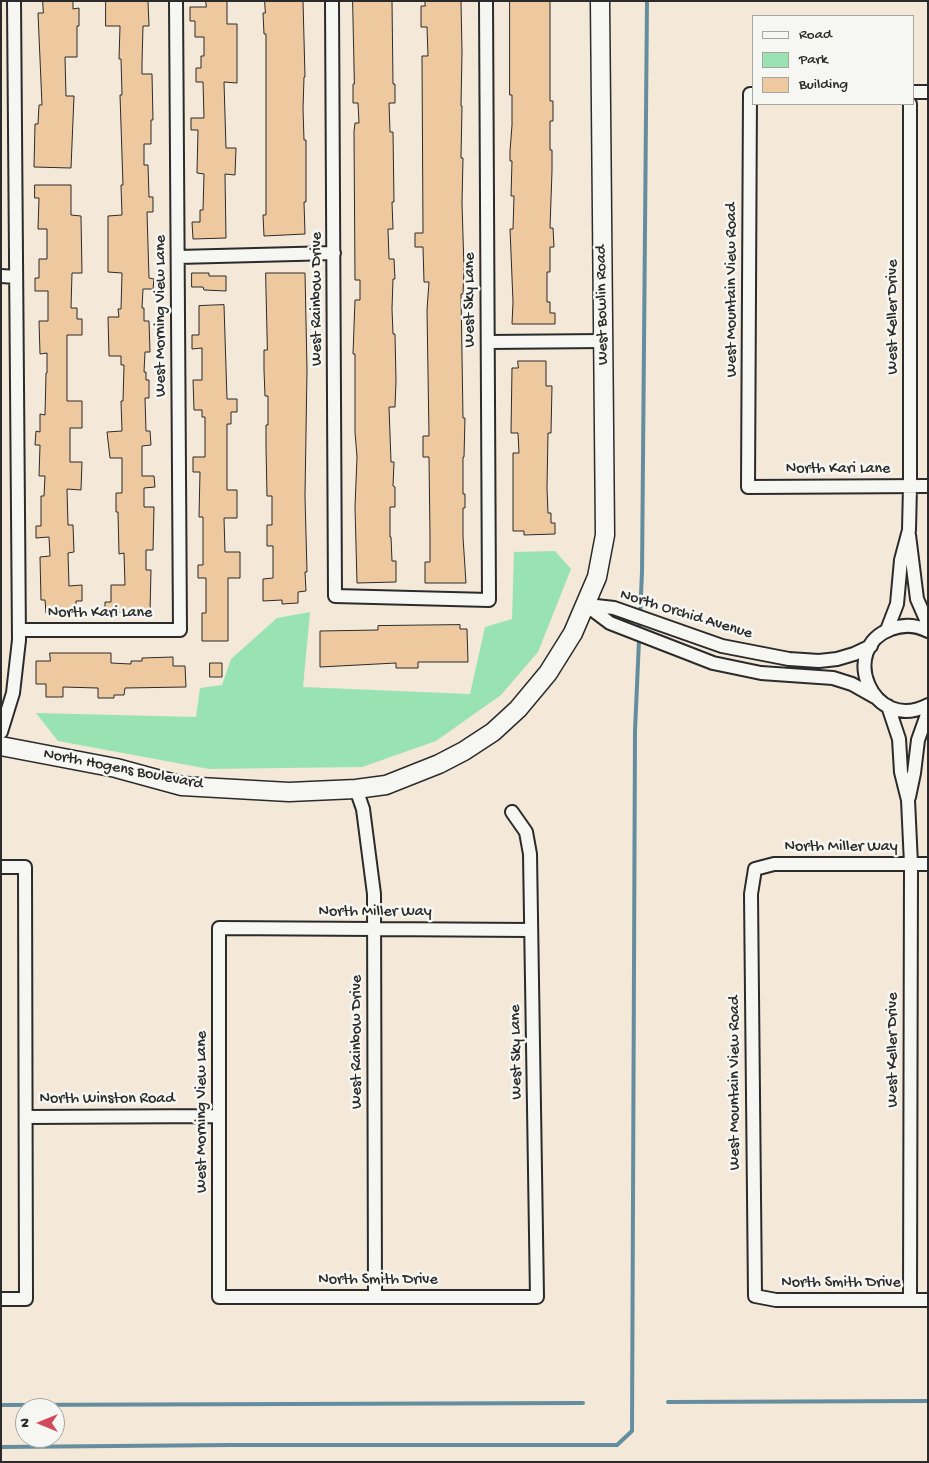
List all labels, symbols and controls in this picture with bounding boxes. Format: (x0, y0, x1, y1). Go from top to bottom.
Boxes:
legend (752, 15, 914, 105)
text: Road (799, 26, 832, 44)
text: Park (799, 51, 828, 69)
text: Building (799, 76, 848, 94)
street label: West Mountain View Road (723, 203, 743, 377)
street label: West Rainbow Drive (308, 232, 328, 366)
street label: West Morning View Lane (152, 235, 172, 397)
street label: West Bowlin Road (592, 245, 614, 365)
street label: West Sky Lane (461, 253, 481, 347)
street label: West Keller Drive (884, 260, 904, 374)
street label: North Kari Lane (786, 460, 890, 480)
street label: North Orchid Avenue (617, 586, 755, 644)
street label: North Kari Lane (48, 604, 152, 624)
street label: North Hogens Boulevard (42, 745, 204, 795)
street label: North Miller Way (784, 838, 898, 858)
street label: North Miller Way (318, 903, 432, 923)
street label: West Rainbow Drive (348, 975, 368, 1109)
street label: West Keller Drive (884, 993, 904, 1107)
street label: West Mountain View Road (726, 996, 746, 1170)
street label: West Sky Lane (507, 1004, 527, 1100)
street label: West Morning View Lane (193, 1031, 213, 1193)
street label: North Winston Road (39, 1090, 175, 1110)
street label: North Smith Drive (318, 1271, 438, 1291)
street label: North Smith Drive (781, 1274, 901, 1294)
north arrow (15, 1398, 65, 1448)
text: N (17, 1418, 34, 1428)

